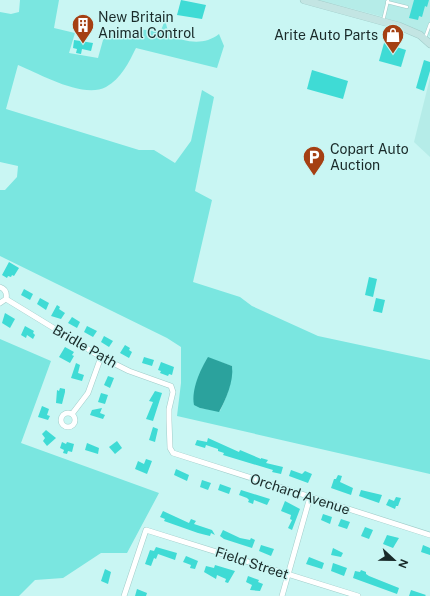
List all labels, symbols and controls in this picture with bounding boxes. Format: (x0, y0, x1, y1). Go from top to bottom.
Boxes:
place label: New Britain Animal Control (98, 9, 195, 41)
building icon: New Britain Animal Control (70, 12, 96, 45)
shop icon: Arite Auto Parts (380, 22, 406, 55)
place label: Arite Auto Parts (274, 27, 378, 43)
place label: Copart Auto Auction (330, 141, 409, 173)
parking icon: Copart Auto Auction (301, 144, 327, 177)
street label: Bridle Path (50, 321, 120, 371)
street label: Orchard Avenue (248, 470, 352, 518)
north arrow (374, 540, 414, 580)
street label: Field Street (213, 544, 291, 582)
text: N (396, 558, 410, 570)

